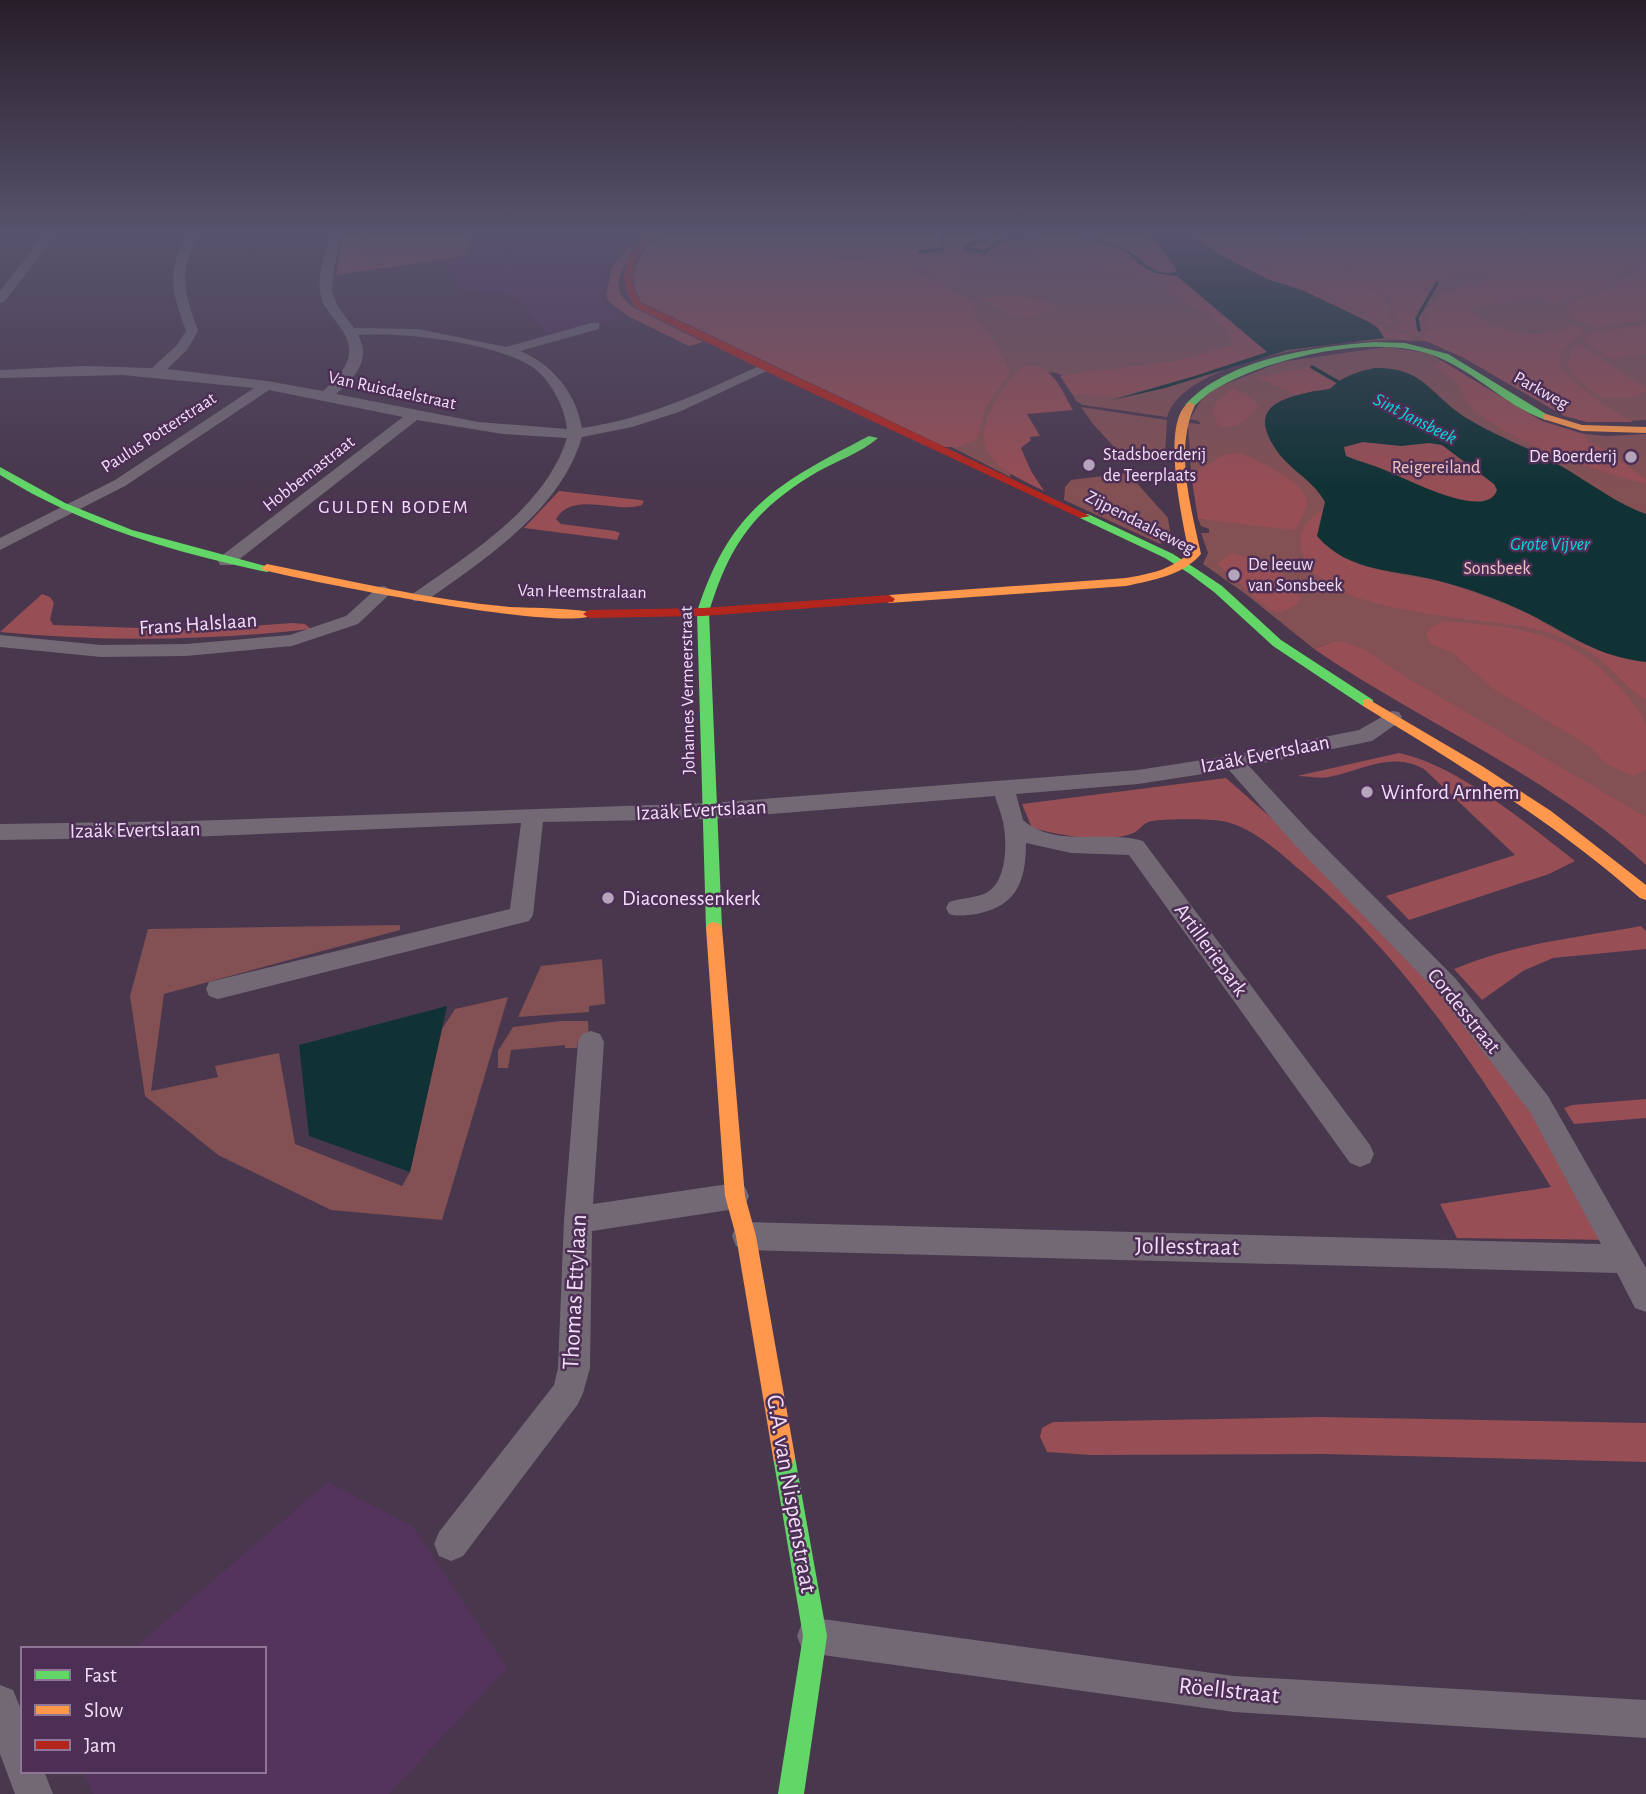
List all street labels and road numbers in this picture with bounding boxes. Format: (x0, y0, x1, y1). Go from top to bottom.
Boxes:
street label: Van Ruisdaelstraat (326, 369, 458, 413)
street label: Parkweg (1510, 369, 1572, 413)
street label: Paulus Potterstraat (98, 389, 220, 477)
street label: Hobbemastraat (260, 433, 358, 515)
street label: Zijpendaalseweg (1083, 488, 1198, 558)
street label: Van Heemstralaan (517, 582, 647, 602)
street label: Johannes Vermeerstraat (678, 605, 698, 774)
street label: Frans Halslaan (138, 609, 258, 639)
street label: Izaäk Evertslaan (1199, 731, 1331, 777)
street label: Izaäk Evertslaan (635, 796, 767, 824)
street label: Izaäk Evertslaan (69, 818, 201, 842)
street label: Artilleriepark (1171, 900, 1252, 1000)
street label: Cordesstraat (1423, 964, 1505, 1058)
street label: Thomas Ettylaan (559, 1214, 591, 1370)
street label: Jollesstraat (1135, 1234, 1240, 1260)
street label: G.A. van Nispenstraat (762, 1393, 820, 1595)
street label: Röellstraat (1177, 1674, 1281, 1708)

